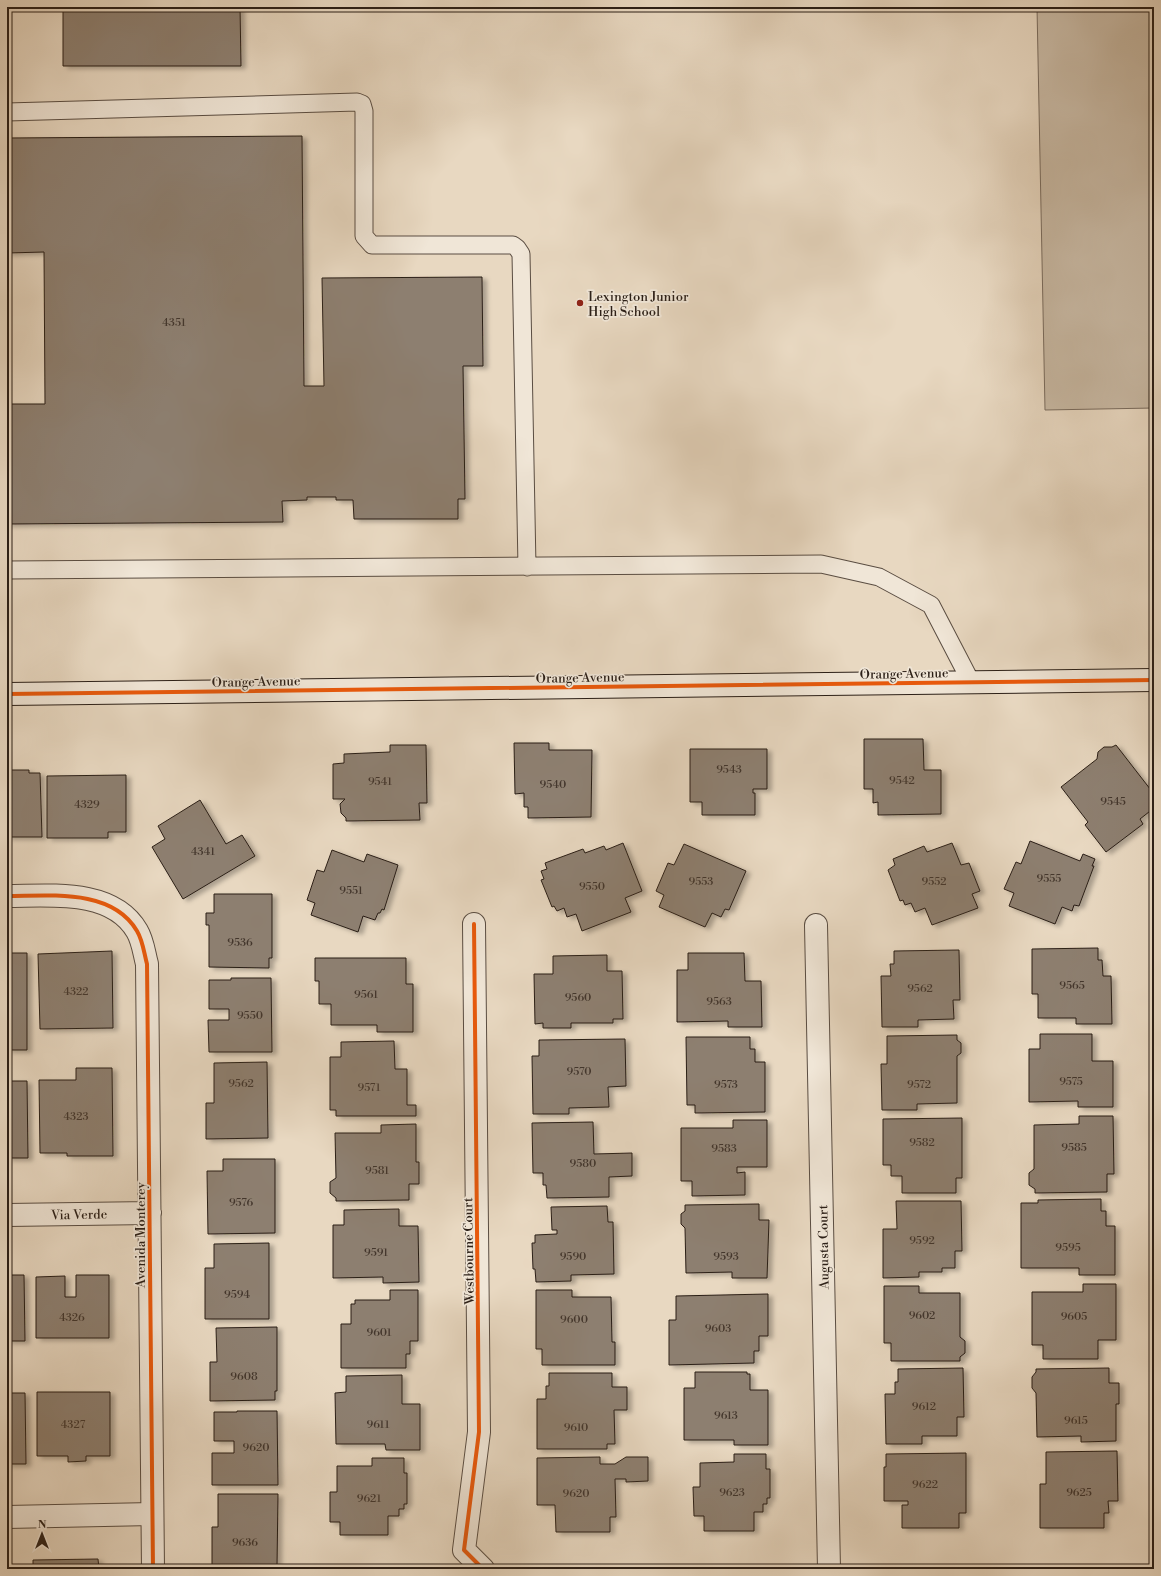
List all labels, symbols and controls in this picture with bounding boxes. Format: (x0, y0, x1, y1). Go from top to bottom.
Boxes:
place label: Lexington Junior High School (588, 289, 689, 320)
marker: Lexington Junior High School (575, 298, 585, 308)
house number: 4351 (162, 316, 186, 330)
street label: Orange Avenue (860, 665, 949, 683)
street label: Orange Avenue (536, 669, 625, 687)
street label: Orange Avenue (212, 673, 301, 691)
house number: 9543 (716, 763, 742, 777)
house number: 9542 (889, 774, 915, 788)
house number: 9541 (368, 775, 392, 789)
house number: 9540 (540, 778, 566, 792)
house number: 9545 (1100, 795, 1126, 809)
house number: 4329 (74, 798, 100, 812)
house number: 4341 (191, 845, 215, 859)
house number: 9555 (1037, 872, 1061, 886)
house number: 9553 (689, 875, 713, 889)
house number: 9552 (921, 875, 947, 889)
house number: 9550 (579, 880, 605, 894)
house number: 9551 (339, 884, 363, 898)
house number: 9536 (227, 936, 253, 950)
house number: 9565 (1059, 979, 1085, 993)
house number: 9562 (907, 982, 933, 996)
house number: 4322 (63, 985, 89, 999)
house number: 9561 (354, 988, 378, 1002)
house number: 9560 (565, 991, 591, 1005)
house number: 9563 (706, 995, 732, 1009)
house number: 9550 (237, 1009, 263, 1023)
house number: 9570 (567, 1065, 591, 1079)
house number: 9575 (1059, 1075, 1083, 1089)
house number: 9562 (228, 1077, 254, 1091)
house number: 9573 (714, 1078, 738, 1092)
house number: 9572 (907, 1078, 931, 1092)
house number: 9571 (357, 1081, 381, 1095)
house number: 4323 (64, 1110, 88, 1124)
house number: 9582 (909, 1136, 935, 1150)
house number: 9585 (1061, 1141, 1087, 1155)
house number: 9583 (711, 1142, 737, 1156)
house number: 9580 (570, 1157, 596, 1171)
house number: 9581 (365, 1164, 389, 1178)
street label: Avenida Monterey (133, 1181, 149, 1289)
house number: 9576 (229, 1196, 253, 1210)
street label: Westbourne Court (460, 1197, 478, 1306)
street label: Augusta Court (815, 1204, 833, 1290)
street label: Via Verde (50, 1207, 108, 1224)
house number: 9592 (909, 1234, 935, 1248)
house number: 9595 (1055, 1241, 1081, 1255)
house number: 9591 (364, 1246, 388, 1260)
house number: 9590 (560, 1250, 586, 1264)
house number: 9593 (713, 1250, 739, 1264)
house number: 9594 (224, 1288, 250, 1302)
house number: 9602 (909, 1309, 935, 1323)
house number: 9605 (1061, 1310, 1087, 1324)
house number: 4326 (59, 1311, 85, 1325)
house number: 9600 (560, 1313, 588, 1327)
house number: 9603 (705, 1322, 731, 1336)
house number: 9601 (366, 1326, 392, 1340)
house number: 9608 (230, 1370, 258, 1384)
house number: 9612 (912, 1400, 936, 1414)
house number: 9613 (714, 1409, 738, 1423)
house number: 9615 (1064, 1414, 1088, 1428)
house number: 4327 (61, 1418, 86, 1432)
house number: 9611 (367, 1418, 390, 1432)
house number: 9610 (564, 1421, 588, 1435)
house number: 9620 (243, 1441, 269, 1455)
house number: 9622 (912, 1478, 938, 1492)
house number: 9623 (719, 1486, 745, 1500)
house number: 9625 (1066, 1486, 1092, 1500)
house number: 9620 (563, 1487, 589, 1501)
house number: 9621 (357, 1492, 381, 1506)
north arrow (22, 1514, 62, 1554)
text: N (38, 1518, 47, 1532)
house number: 9636 (232, 1536, 258, 1550)

